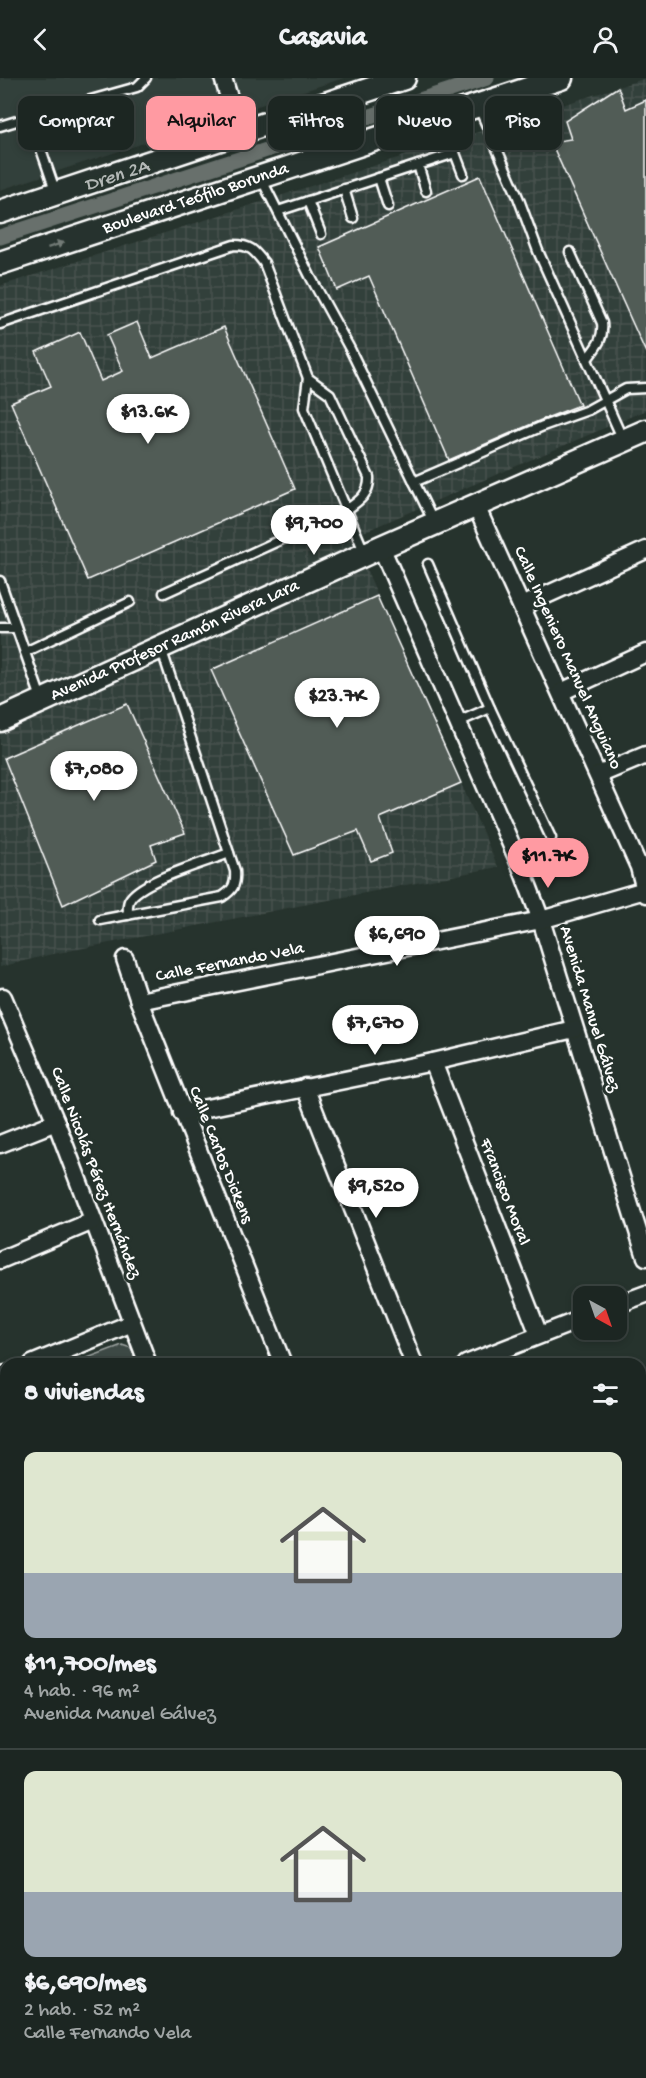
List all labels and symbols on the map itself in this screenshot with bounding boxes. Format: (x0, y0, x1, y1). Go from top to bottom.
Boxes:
water label: Dren 2A (82, 155, 153, 198)
street label: Boulevard Teófilo Borunda (99, 158, 292, 239)
one-way arrow (47, 239, 65, 249)
pin: $13.6K (99, 394, 197, 445)
pin: $9,700 (265, 505, 363, 556)
street label: Calle Ingeniero Manuel Anguiano (508, 543, 626, 773)
street label: Avenida Profesor Ramón Rivera Lara (47, 575, 303, 706)
pin: $23.7K (288, 678, 386, 729)
pin: $7,080 (45, 751, 143, 802)
pin: $11.7K (499, 838, 597, 889)
pin: $6,690 (348, 916, 446, 967)
street label: Avenida Manuel Gálvez (554, 923, 625, 1096)
street label: Calle Fernando Vela (154, 938, 307, 988)
pin: $7,670 (326, 1005, 424, 1056)
street label: Calle Nicolás Pérez Hernández (45, 1064, 146, 1283)
street label: Calle Carlos Dickens (183, 1083, 258, 1228)
street label: Francisco Moral (474, 1135, 534, 1248)
pin: $9,520 (327, 1168, 425, 1219)
north arrow (573, 1286, 627, 1340)

